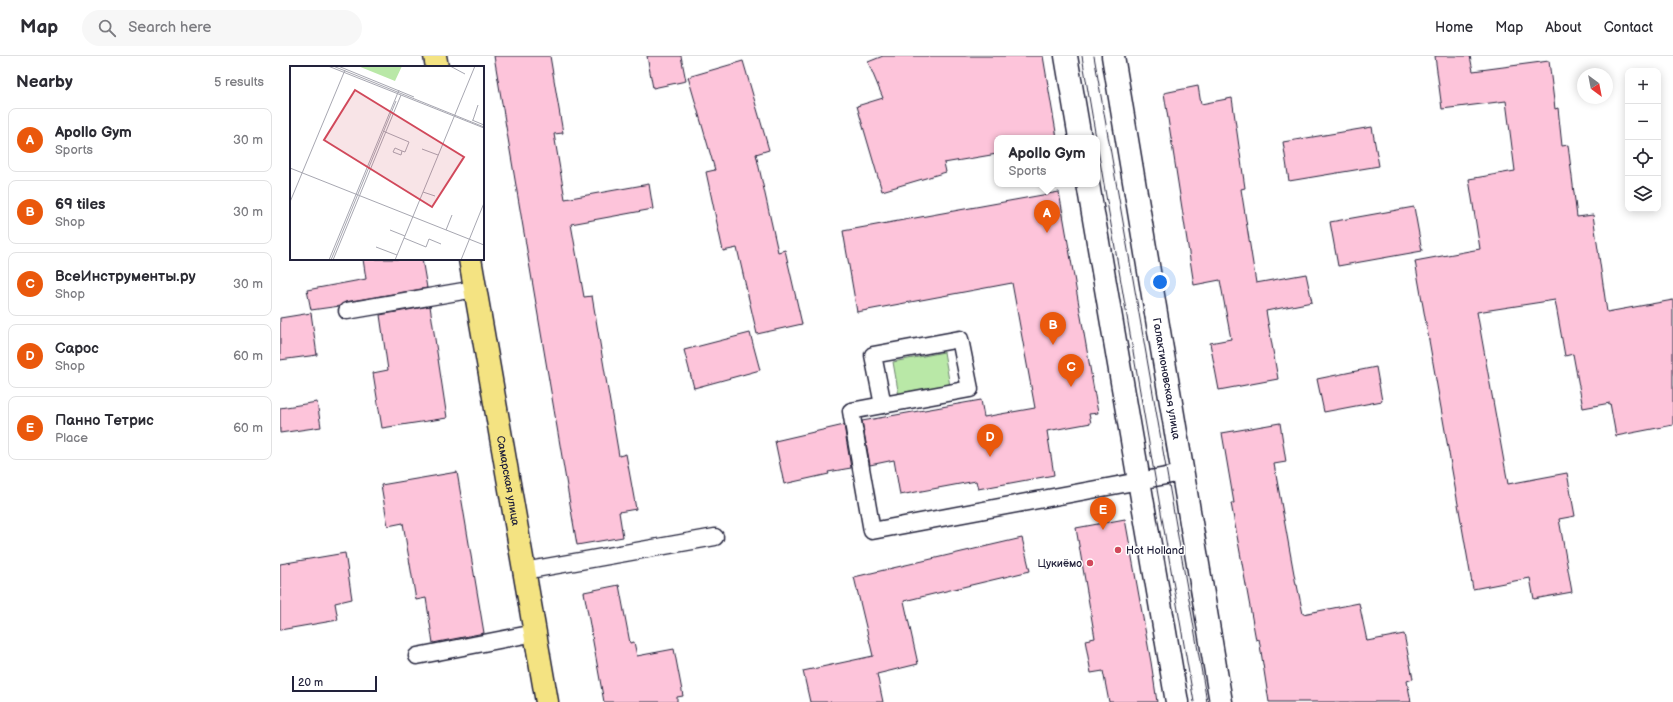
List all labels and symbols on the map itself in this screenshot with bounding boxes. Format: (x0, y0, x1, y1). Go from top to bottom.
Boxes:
inset map (290, 66, 484, 260)
north arrow (1577, 68, 1613, 104)
pin: A (1034, 200, 1060, 233)
your location (1150, 272, 1170, 292)
pin: B (1040, 312, 1066, 345)
street label: Галактионовская улица (1150, 317, 1183, 441)
pin: C (1058, 354, 1084, 387)
pin: D (977, 424, 1003, 457)
street label: Самарская улица (494, 435, 522, 527)
pin: E (1090, 497, 1116, 530)
place label: Hot Holland (1126, 544, 1184, 557)
marker: Hot Holland (1113, 545, 1123, 555)
place label: Цукиёмо (1037, 557, 1082, 570)
marker: Цукиёмо (1085, 558, 1095, 568)
scale bar (292, 674, 377, 693)

